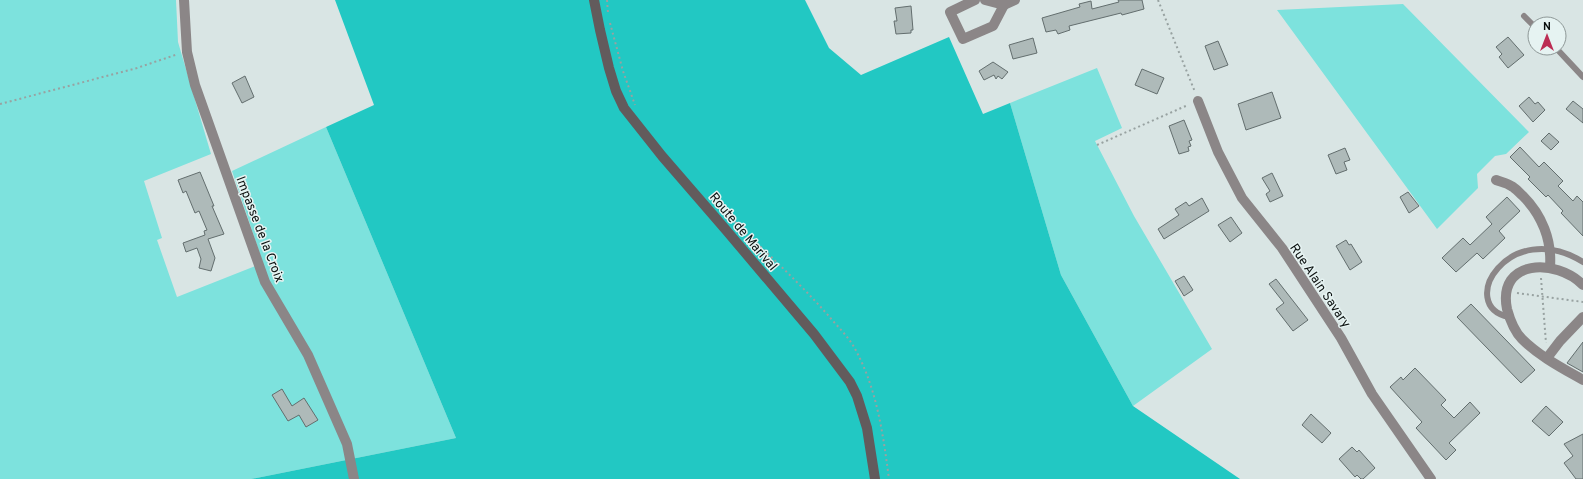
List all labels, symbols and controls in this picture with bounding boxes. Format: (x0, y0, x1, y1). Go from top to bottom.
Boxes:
north arrow (1527, 16, 1567, 56)
text: N (1543, 20, 1551, 34)
street label: Impasse de la Croix (232, 174, 287, 285)
street label: Route de Marival (705, 190, 780, 275)
street label: Rue Alain Savary (1285, 241, 1353, 331)

